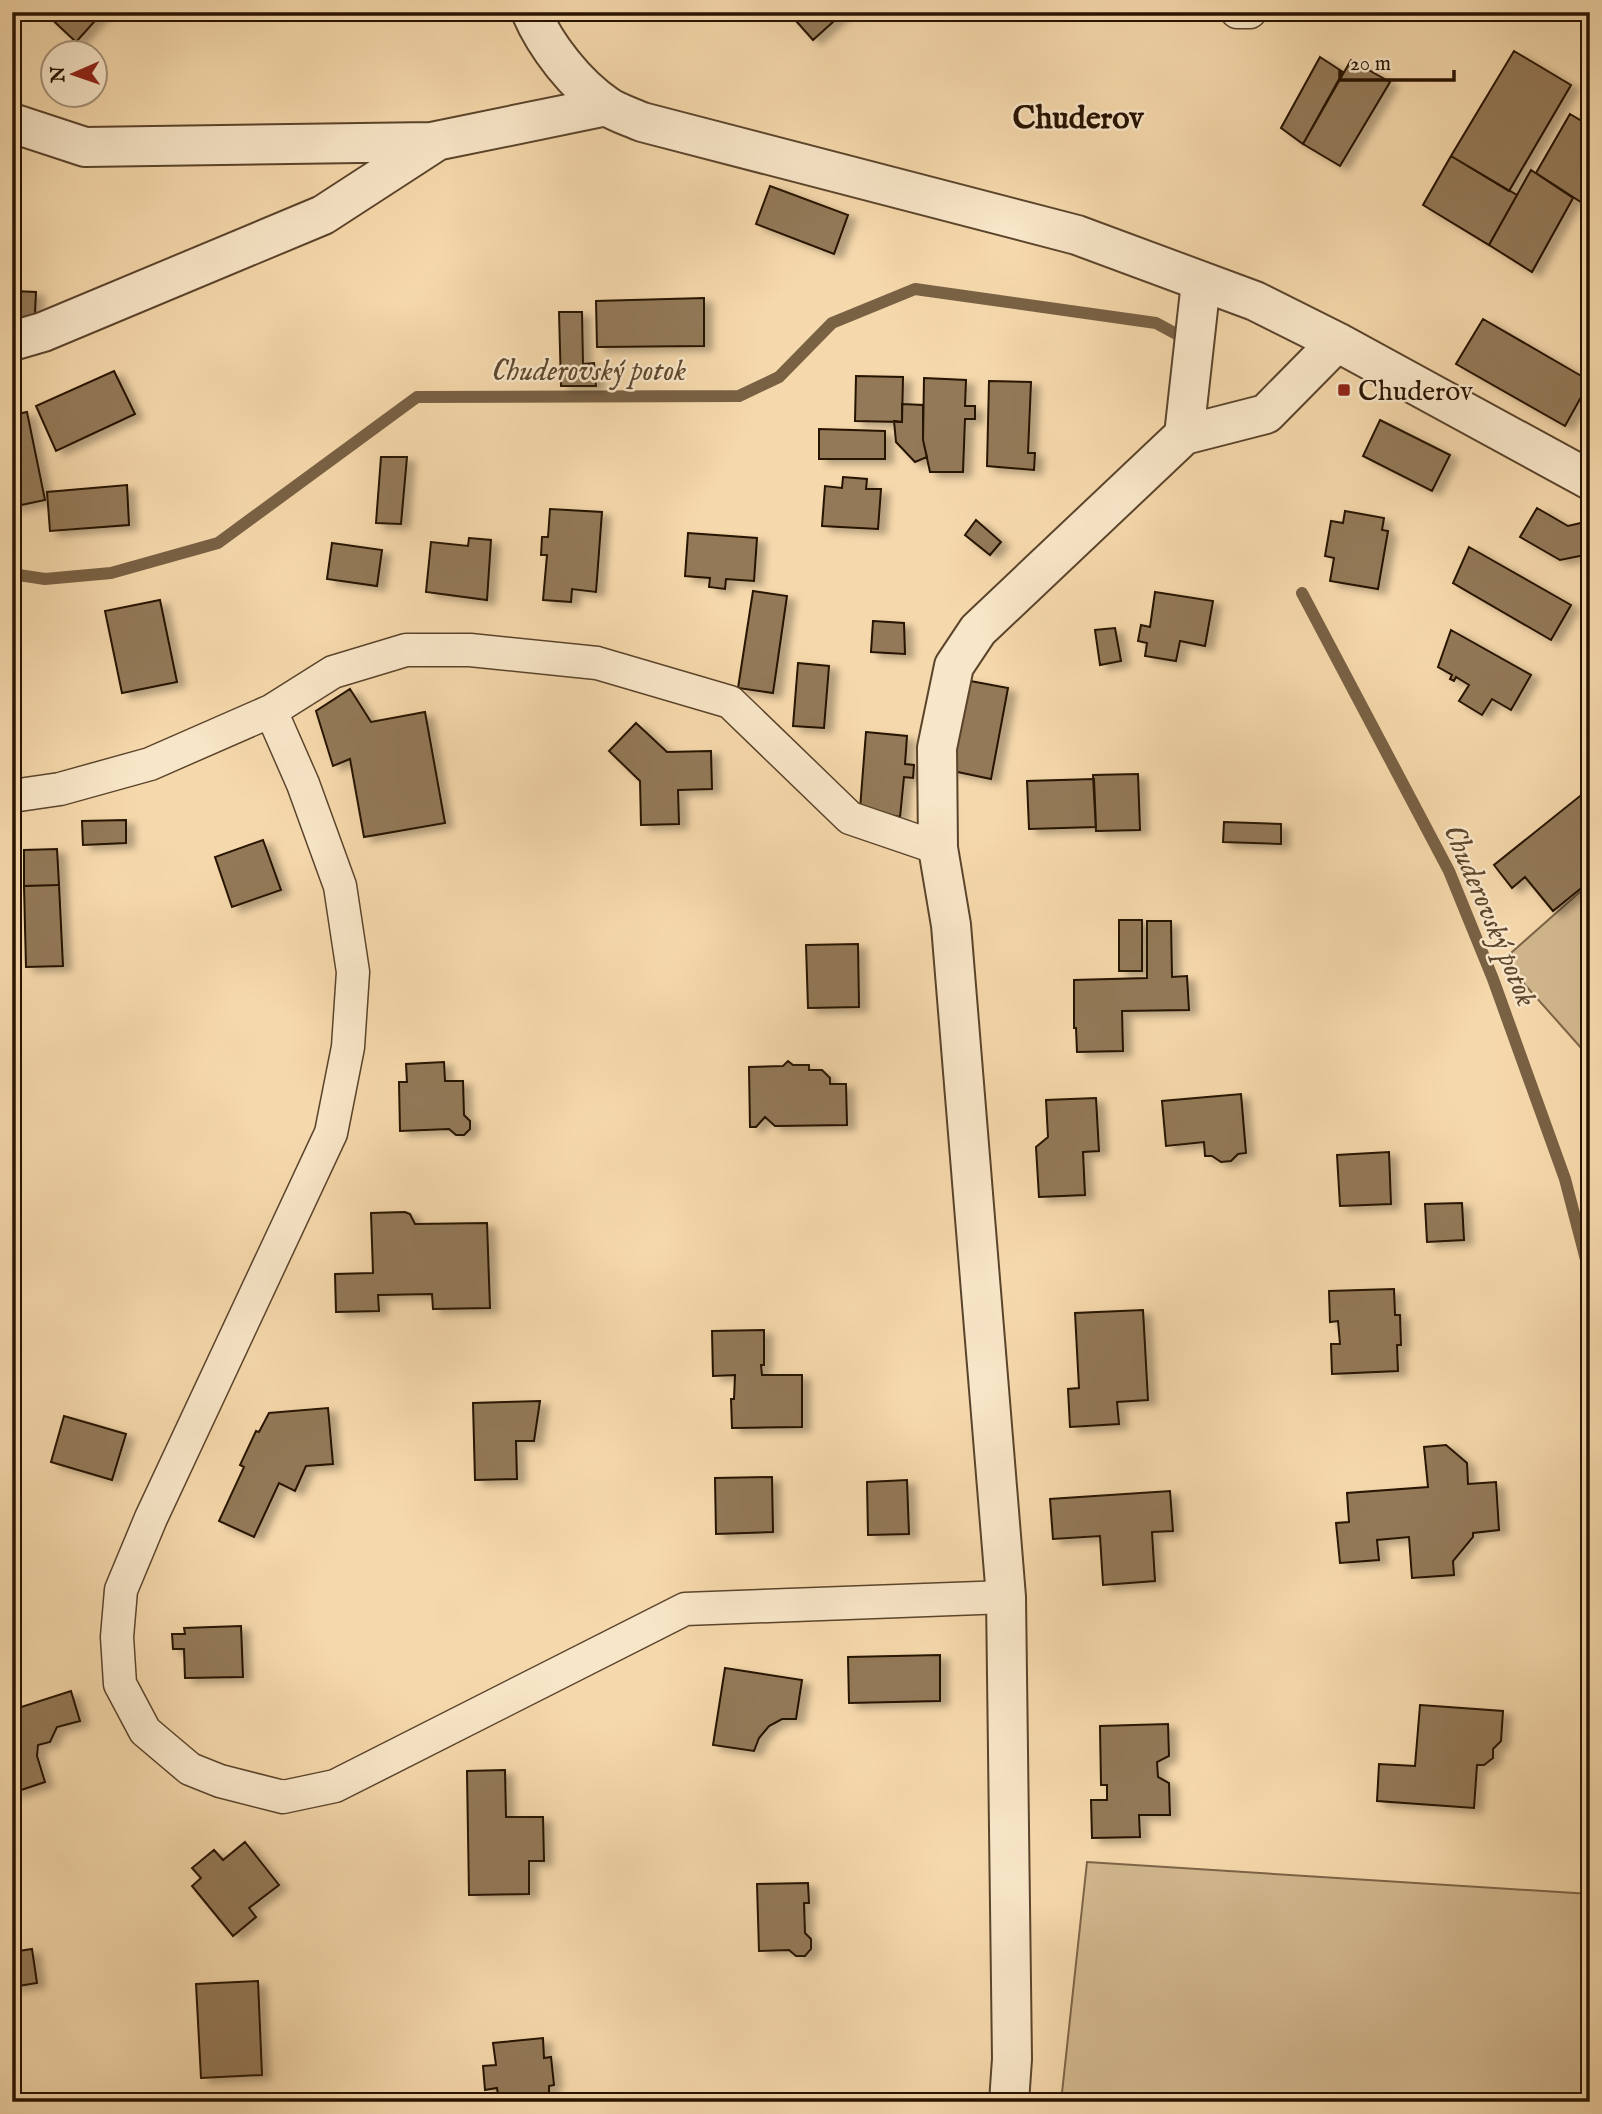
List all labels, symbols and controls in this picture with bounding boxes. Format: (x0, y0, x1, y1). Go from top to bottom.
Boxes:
north arrow (38, 38, 108, 108)
scale bar (1340, 38, 1453, 82)
text: 20 m (1350, 51, 1391, 78)
text: N (47, 65, 71, 84)
district label: Chuderov (1013, 99, 1144, 140)
water label: Chuderovský potok (492, 353, 686, 391)
place label: Chuderov (1358, 375, 1473, 410)
marker: Chuderov (1336, 382, 1352, 398)
water label: Chuderovský potok (1434, 819, 1545, 1013)

